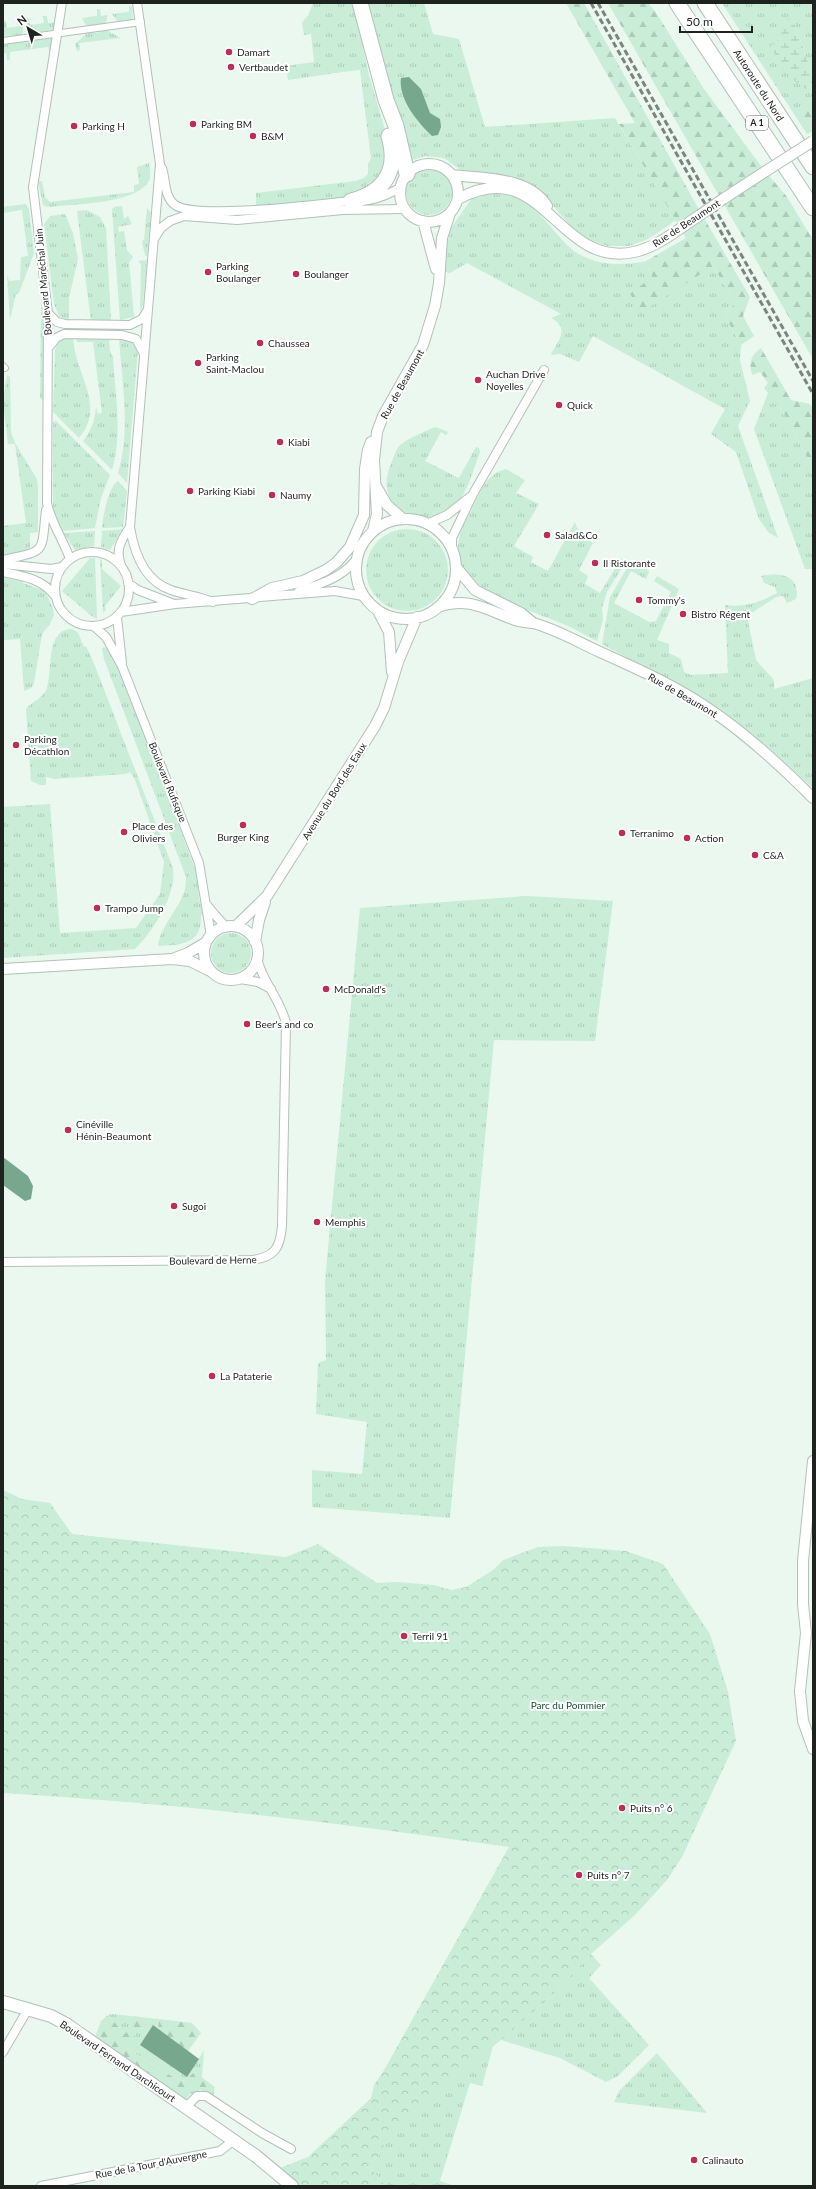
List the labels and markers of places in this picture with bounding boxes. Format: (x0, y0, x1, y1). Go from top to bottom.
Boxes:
place label: Damart (237, 46, 270, 58)
marker: Damart (224, 47, 234, 57)
place label: Vertbaudet (239, 61, 289, 73)
marker: Vertbaudet (226, 62, 236, 72)
place label: Parking BM (201, 118, 252, 130)
marker: Parking BM (188, 119, 198, 129)
place label: Parking H (82, 120, 125, 132)
marker: Parking H (69, 121, 79, 131)
place label: B&M (261, 130, 284, 142)
marker: B&M (248, 131, 258, 141)
place label: Parking Boulanger (216, 260, 261, 284)
marker: Parking Boulanger (203, 267, 213, 277)
place label: Boulanger (304, 268, 349, 280)
marker: Boulanger (291, 269, 301, 279)
place label: Chaussea (268, 337, 310, 349)
marker: Chaussea (255, 338, 265, 348)
place label: Parking Saint-Maclou (206, 351, 264, 375)
marker: Parking Saint-Maclou (193, 358, 203, 368)
place label: Auchan Drive Noyelles (486, 368, 546, 392)
marker: Auchan Drive Noyelles (473, 375, 483, 385)
place label: Quick (567, 399, 594, 411)
marker: Quick (554, 400, 564, 410)
place label: Kiabi (288, 436, 310, 448)
marker: Kiabi (275, 437, 285, 447)
place label: Parking Kiabi (198, 485, 255, 497)
marker: Parking Kiabi (185, 486, 195, 496)
place label: Naumy (280, 489, 312, 501)
marker: Naumy (267, 490, 277, 500)
place label: Salad&Co (555, 529, 598, 541)
marker: Salad&Co (542, 530, 552, 540)
place label: Il Ristorante (603, 557, 656, 569)
marker: Il Ristorante (590, 558, 600, 568)
place label: Tommy's (647, 594, 685, 606)
marker: Tommy's (634, 595, 644, 605)
place label: Bistro Régent (691, 608, 750, 620)
marker: Bistro Régent (678, 609, 688, 619)
place label: Parking Décathlon (24, 733, 69, 757)
marker: Parking Décathlon (11, 740, 21, 750)
place label: Place des Oliviers (132, 820, 173, 844)
marker: Burger King (238, 820, 248, 830)
marker: Place des Oliviers (119, 827, 129, 837)
place label: Terranimo (630, 827, 674, 839)
marker: Terranimo (617, 828, 627, 838)
place label: Burger King (217, 831, 269, 843)
place label: Action (695, 832, 724, 844)
marker: Action (682, 833, 692, 843)
place label: C&A (763, 849, 784, 861)
marker: C&A (750, 850, 760, 860)
place label: Trampo Jump (105, 902, 164, 914)
marker: Trampo Jump (92, 903, 102, 913)
place label: McDonald's (334, 983, 386, 995)
marker: McDonald's (321, 984, 331, 994)
place label: Beer's and co (255, 1018, 314, 1030)
marker: Beer's and co (242, 1019, 252, 1029)
place label: Cinéville Hénin-Beaumont (76, 1118, 152, 1142)
marker: Cinéville Hénin-Beaumont (63, 1125, 73, 1135)
place label: Sugoi (182, 1200, 206, 1212)
marker: Sugoi (169, 1201, 179, 1211)
place label: Memphis (325, 1216, 366, 1228)
marker: Memphis (312, 1217, 322, 1227)
place label: La Pataterie (220, 1370, 272, 1382)
marker: La Pataterie (207, 1371, 217, 1381)
place label: Terril 91 (412, 1630, 448, 1642)
marker: Terril 91 (399, 1631, 409, 1641)
place label: Puits n° 6 (630, 1802, 673, 1814)
marker: Puits n° 6 (617, 1803, 627, 1813)
place label: Puits n° 7 (587, 1869, 630, 1881)
marker: Puits n° 7 (574, 1870, 584, 1880)
place label: Calinauto (702, 2154, 744, 2166)
marker: Calinauto (689, 2155, 699, 2165)

